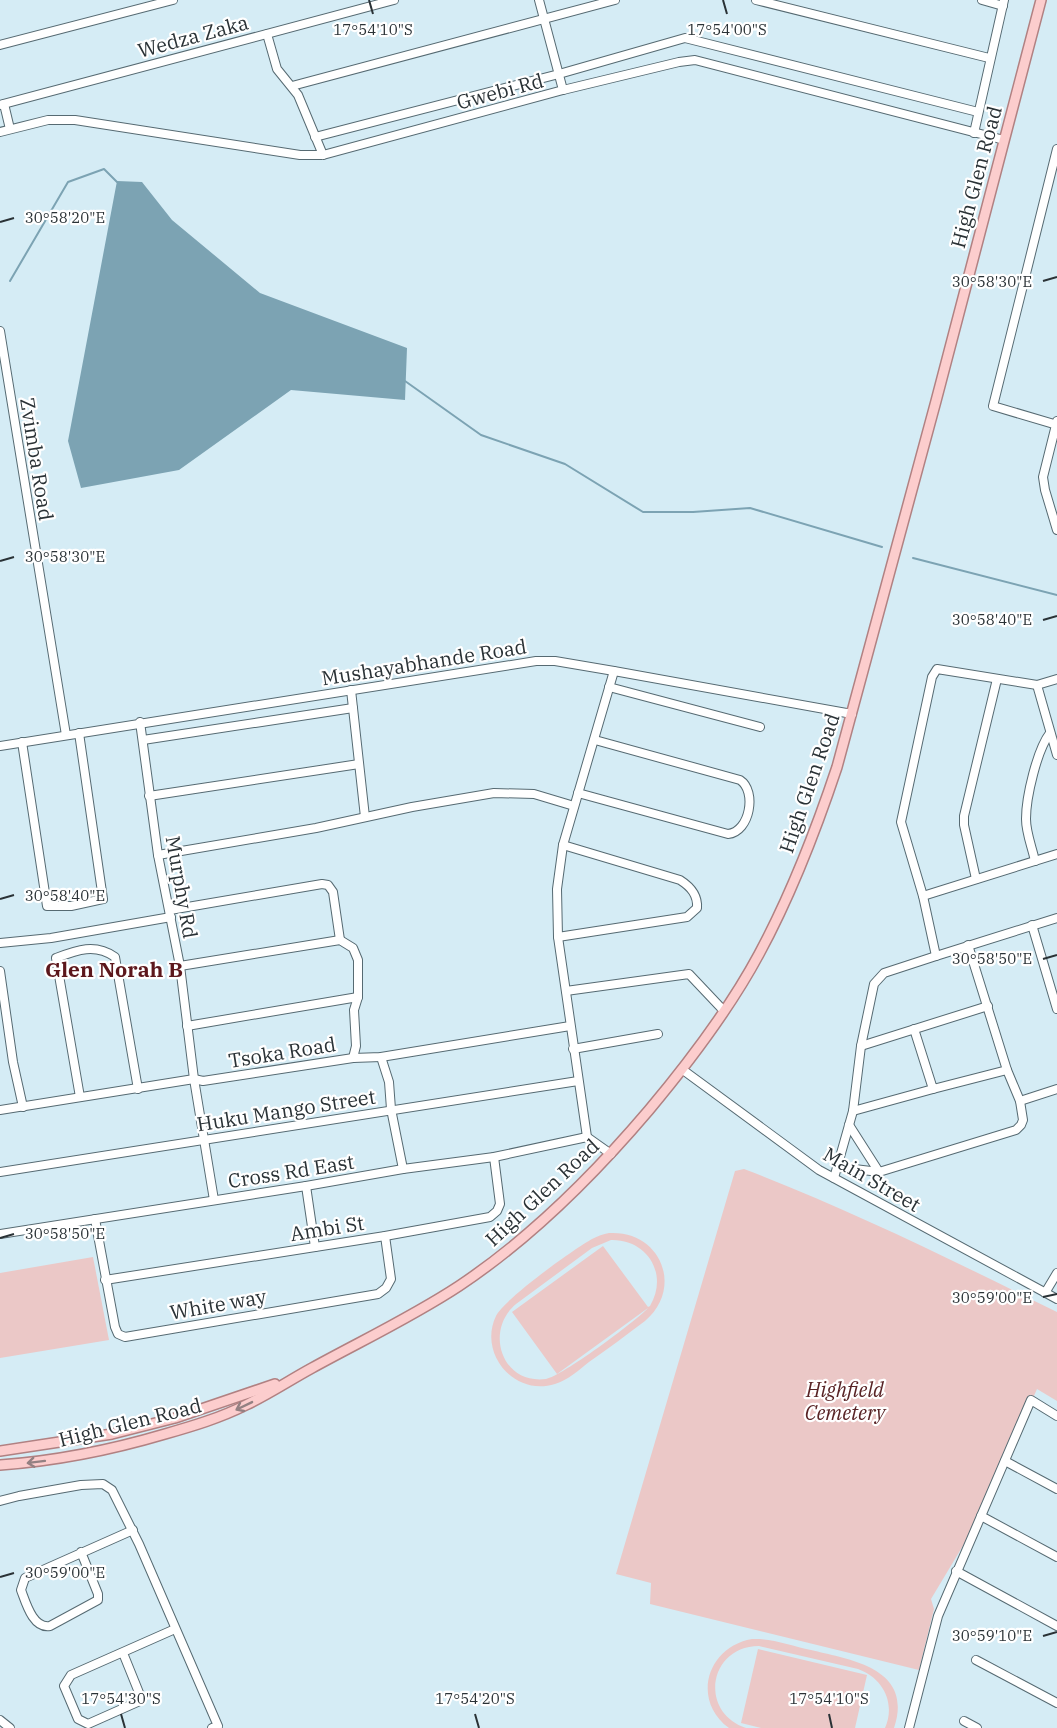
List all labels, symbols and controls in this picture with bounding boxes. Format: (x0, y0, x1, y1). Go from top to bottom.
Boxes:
street label: Wedza Zaka (135, 8, 251, 64)
text: 17°54'10"S (333, 20, 413, 39)
text: 17°54'00"S (687, 20, 767, 39)
street label: Gwebi Rd (454, 66, 546, 116)
street label: High Glen Road (944, 103, 1008, 251)
text: 30°58'20"E (25, 208, 105, 227)
text: 30°58'30"E (952, 272, 1032, 291)
street label: Zvimba Road (14, 396, 60, 522)
text: 30°58'30"E (25, 547, 105, 566)
text: 30°58'40"E (952, 610, 1032, 629)
street label: Mushayabhande Road (320, 632, 528, 692)
street label: High Glen Road (772, 709, 846, 857)
street label: Murphy Rd (160, 834, 204, 940)
text: 30°58'40"E (25, 886, 105, 905)
text: 30°58'50"E (952, 949, 1032, 968)
district label: Glen Norah B (45, 955, 183, 983)
street label: Tsoka Road (226, 1030, 338, 1074)
street label: Huku Mango Street (195, 1083, 377, 1137)
street label: High Glen Road (479, 1132, 605, 1252)
street label: Main Street (818, 1140, 926, 1218)
street label: Cross Rd East (226, 1148, 356, 1194)
street label: Ambi St (288, 1209, 366, 1247)
text: 30°58'50"E (25, 1224, 105, 1243)
street label: White way (168, 1282, 269, 1326)
text: 30°59'00"E (952, 1288, 1032, 1307)
park label: Highfield Cemetery (805, 1376, 887, 1426)
street label: High Glen Road (56, 1391, 204, 1453)
one-way arrow (235, 1401, 253, 1413)
one-way arrow (26, 1456, 46, 1467)
text: 30°59'00"E (25, 1563, 105, 1582)
text: 30°59'10"E (952, 1626, 1032, 1645)
text: 17°54'30"S (81, 1689, 161, 1708)
text: 17°54'20"S (435, 1689, 515, 1708)
text: 17°54'10"S (789, 1689, 869, 1708)

